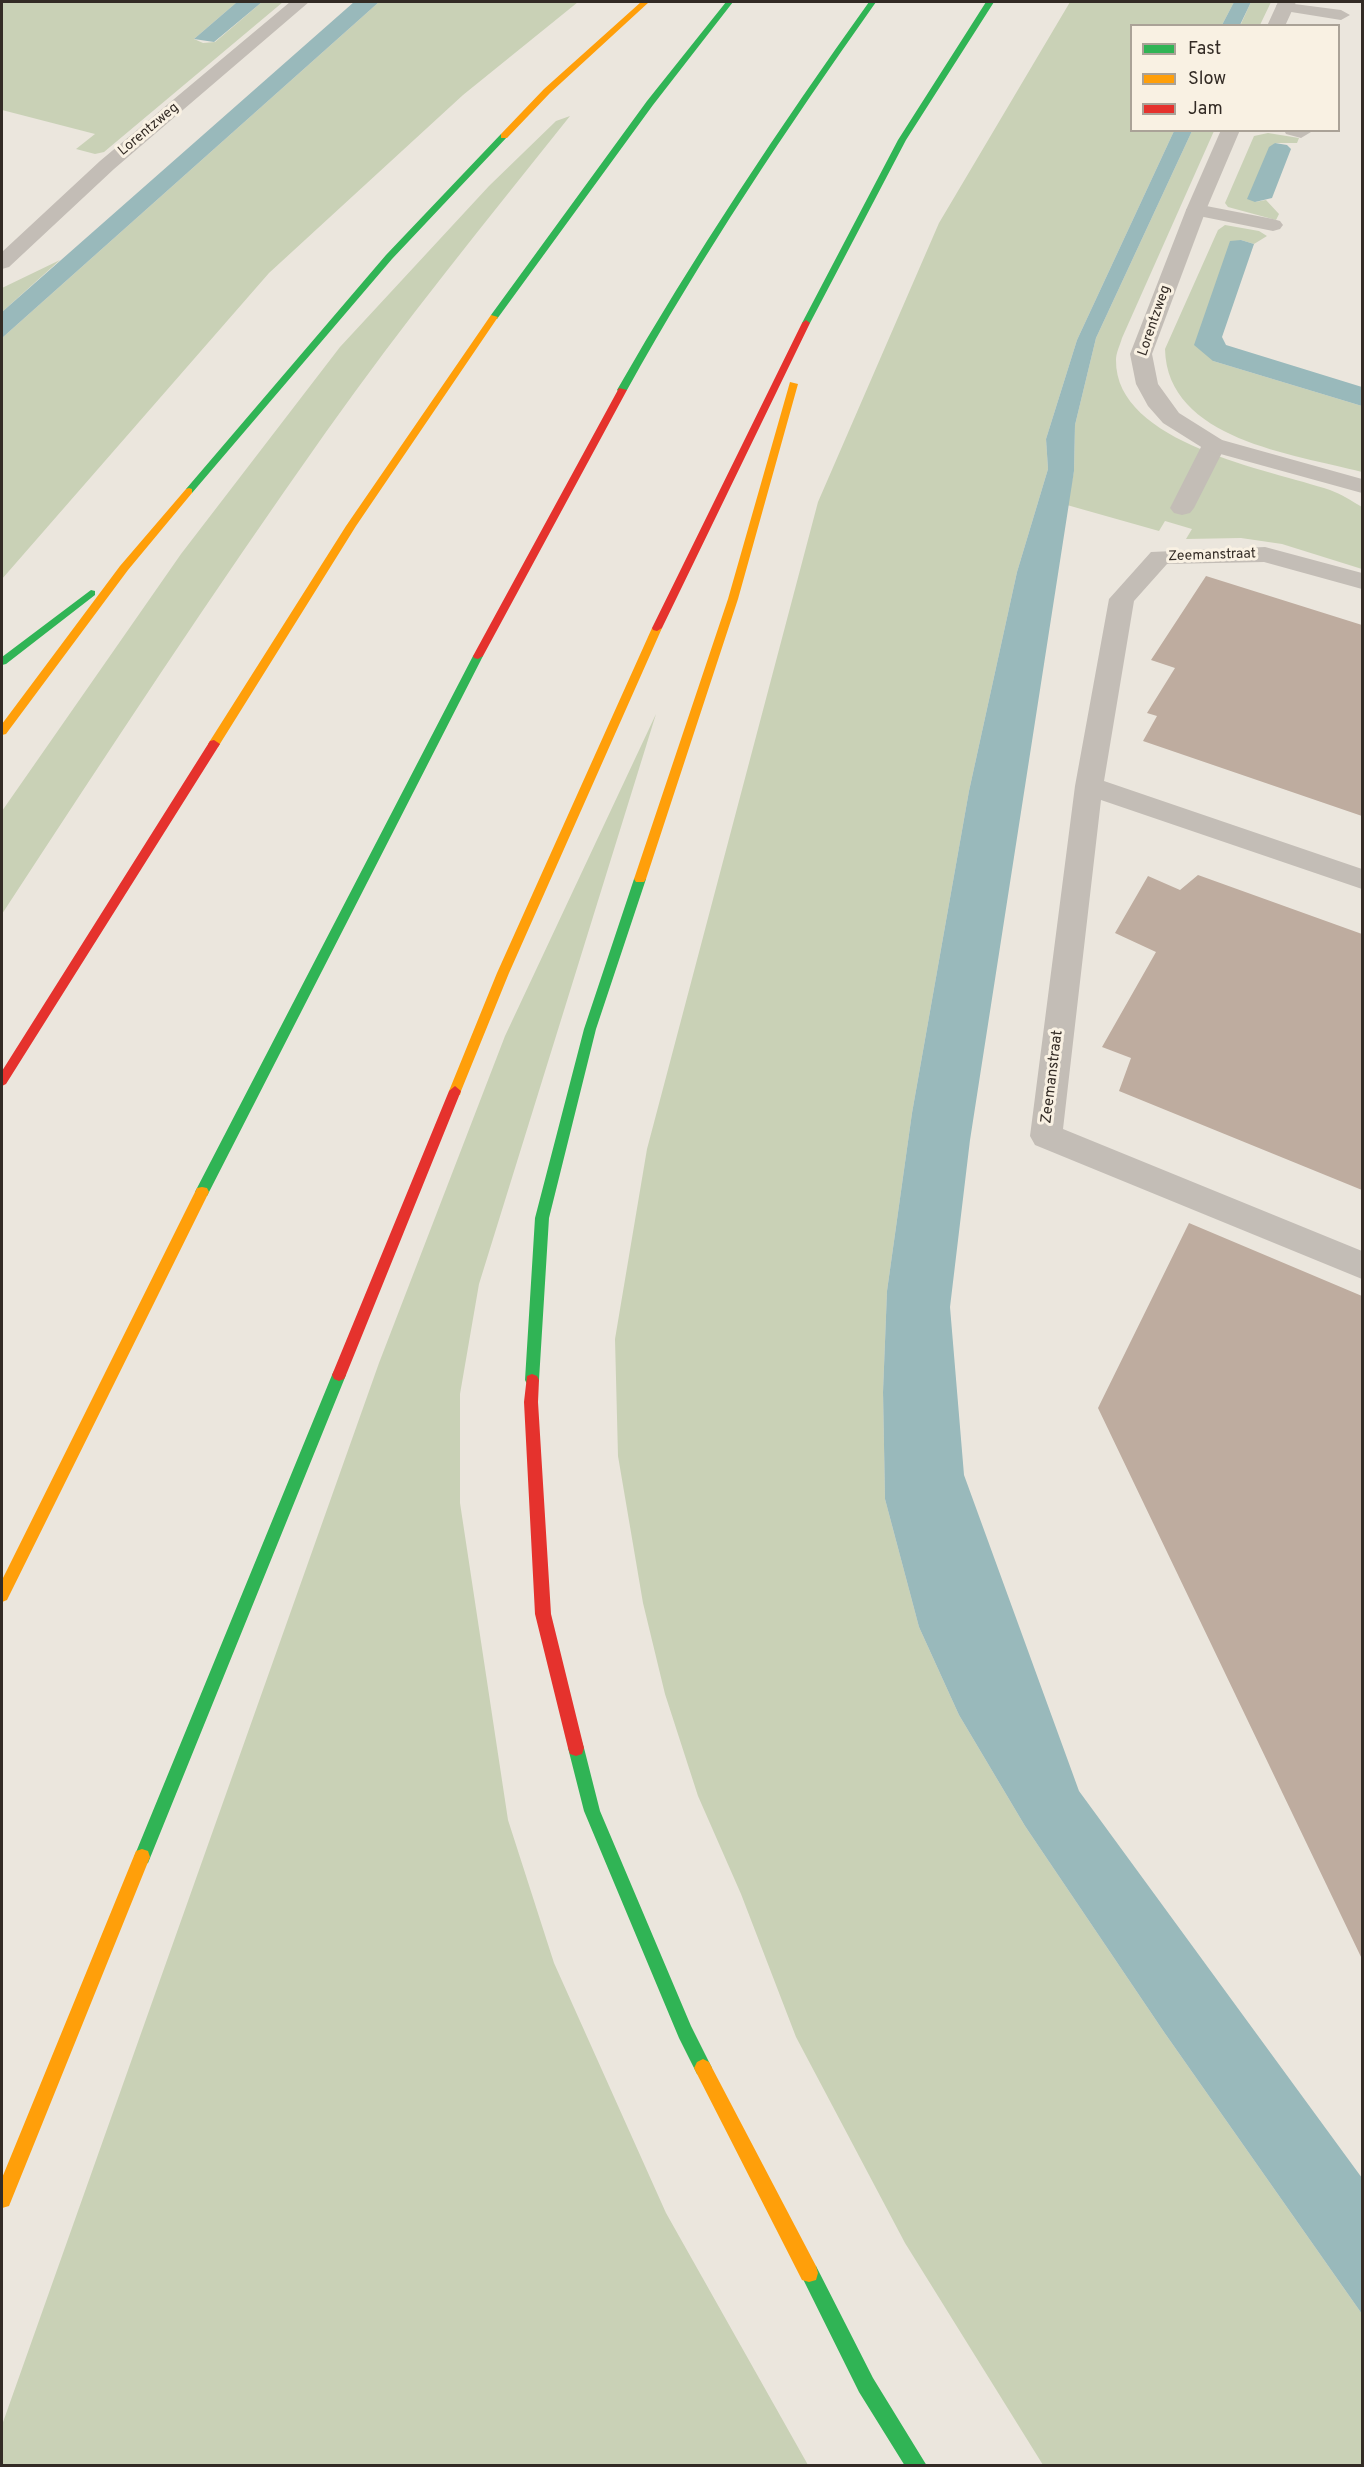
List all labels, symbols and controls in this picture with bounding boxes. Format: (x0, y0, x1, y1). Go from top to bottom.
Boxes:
legend (1130, 24, 1340, 132)
text: Fast (1188, 38, 1221, 61)
text: Slow (1188, 68, 1226, 91)
text: Jam (1188, 98, 1223, 121)
street label: Lorentzweg (115, 100, 183, 160)
street label: Lorentzweg (1135, 283, 1175, 359)
street label: Zeemanstraat (1168, 546, 1256, 566)
street label: Zeemanstraat (1038, 1029, 1068, 1125)

